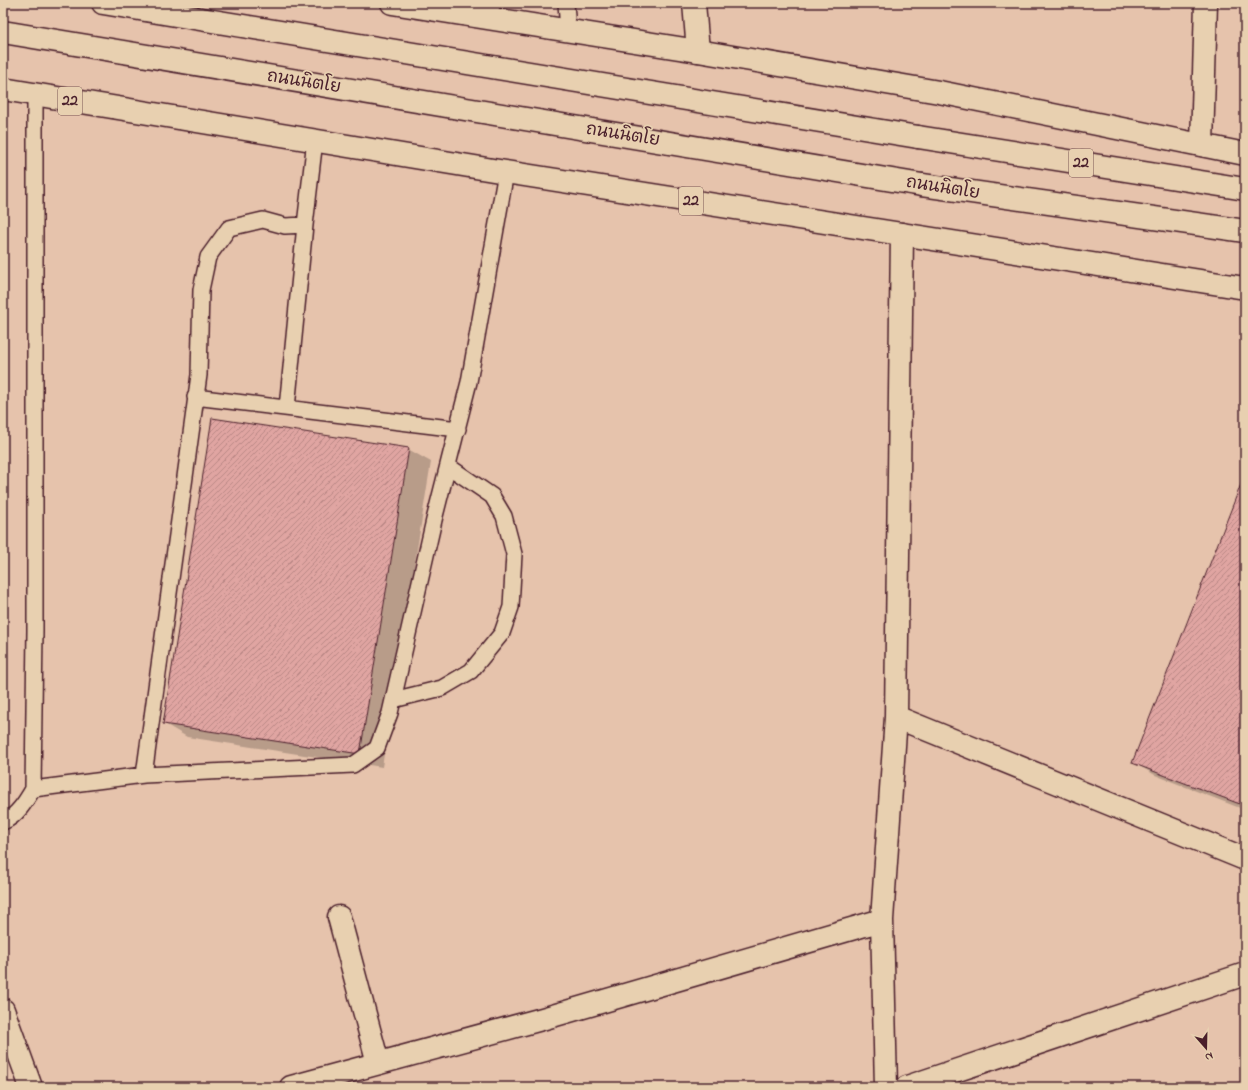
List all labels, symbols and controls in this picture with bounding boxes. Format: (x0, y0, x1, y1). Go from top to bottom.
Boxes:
street label: ถนนนิตโย (265, 64, 343, 100)
road number: 22 (58, 87, 82, 115)
street label: ถนนนิตโย (584, 117, 662, 153)
road number: 22 (1069, 149, 1093, 177)
street label: ถนนนิตโย (904, 170, 982, 206)
road number: 22 (679, 187, 703, 215)
north arrow (1186, 1028, 1226, 1068)
text: N (1203, 1048, 1215, 1065)

